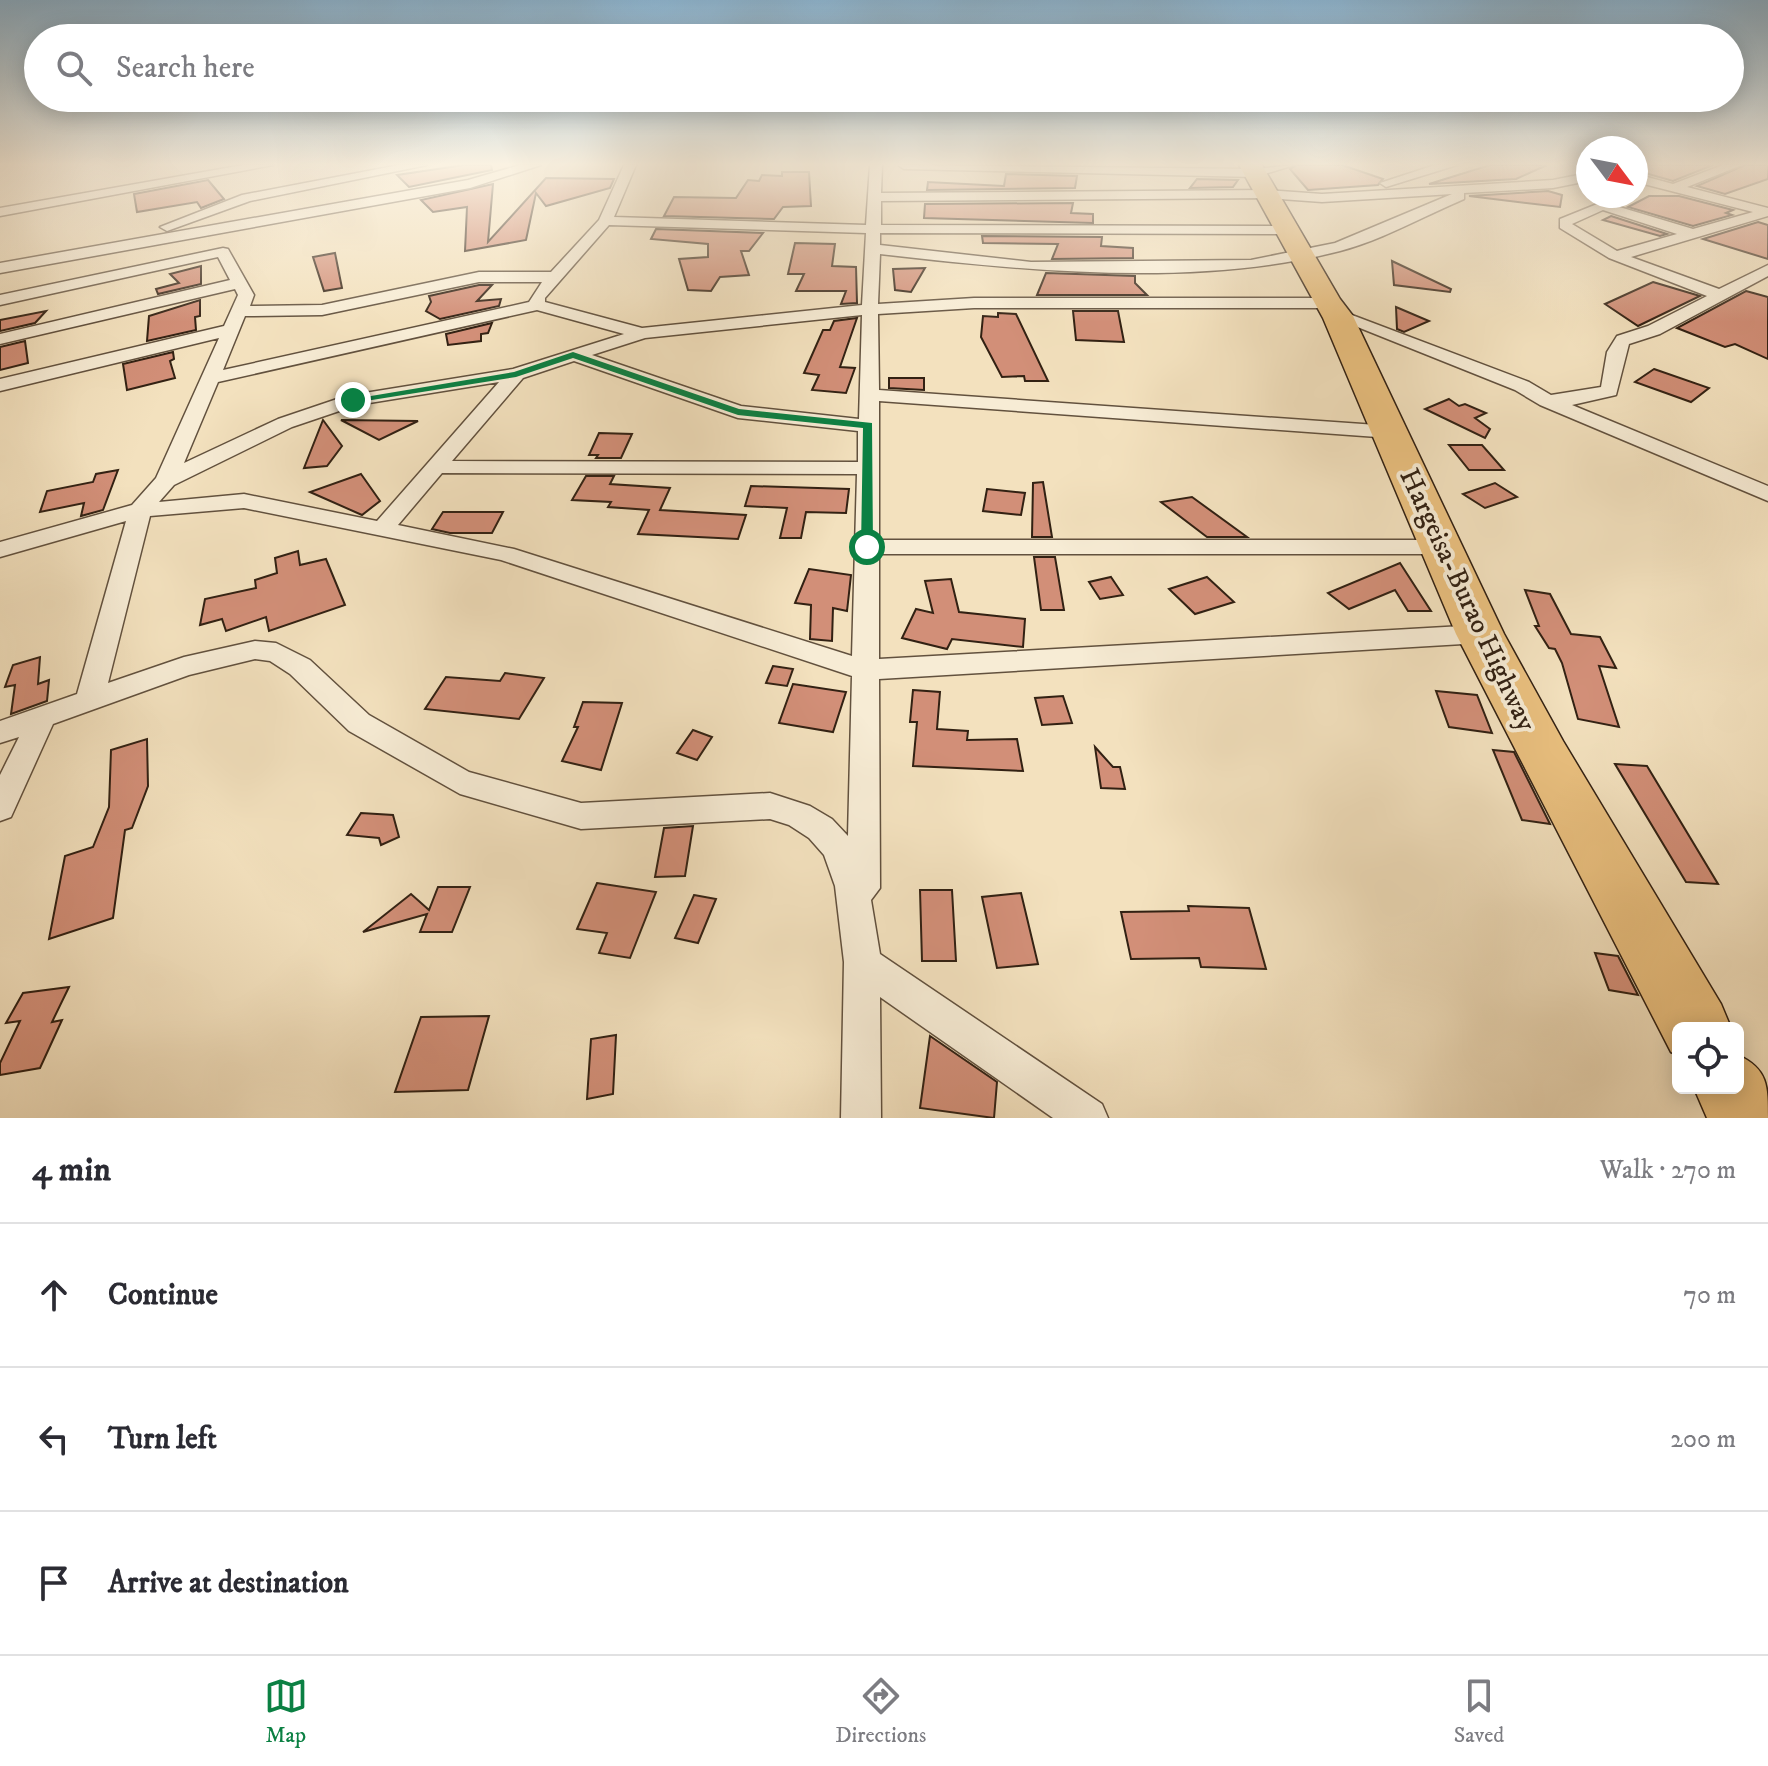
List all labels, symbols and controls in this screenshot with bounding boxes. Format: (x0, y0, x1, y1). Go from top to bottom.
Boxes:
search box (24, 24, 1744, 112)
icon: search (52, 46, 96, 90)
text: Search here (116, 50, 255, 87)
north arrow (1576, 136, 1648, 208)
route end (335, 382, 371, 418)
street label: Hargeisa-Burao Highway (1391, 463, 1544, 737)
route start (849, 529, 885, 565)
map controls (1672, 1022, 1744, 1094)
button: locate (1672, 1022, 1744, 1094)
text: 4 min (32, 1149, 111, 1191)
text: Walk · 270 m (1600, 1154, 1736, 1187)
icon: ahead (32, 1273, 76, 1317)
text: Continue (108, 1277, 218, 1314)
text: 70 m (1683, 1279, 1736, 1312)
icon: left (32, 1417, 76, 1461)
text: Turn left (108, 1421, 217, 1458)
text: 200 m (1670, 1423, 1736, 1456)
icon: arrive (32, 1561, 76, 1605)
text: Arrive at destination (108, 1565, 349, 1602)
tab: Map (264, 1674, 308, 1749)
tab: Directions (835, 1674, 926, 1749)
tab: Saved (1454, 1674, 1504, 1749)

